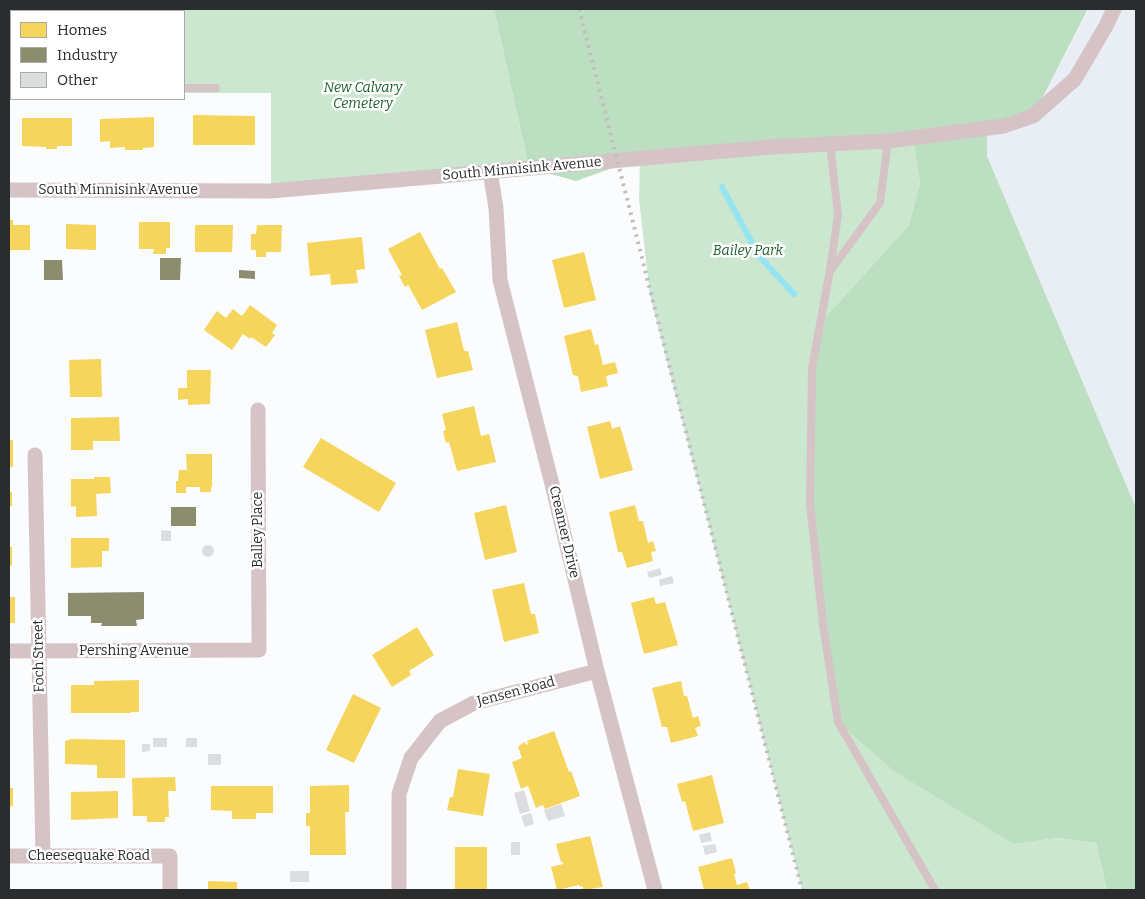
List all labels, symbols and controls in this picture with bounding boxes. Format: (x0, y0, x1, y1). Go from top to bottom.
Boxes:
legend (10, 10, 185, 100)
text: Homes (57, 21, 107, 39)
text: Industry (57, 46, 117, 64)
text: Other (57, 71, 98, 89)
park label: New Calvary Cemetery (324, 80, 402, 112)
street label: South Minnisink Avenue (442, 154, 602, 184)
street label: South Minnisink Avenue (38, 182, 198, 198)
park label: Bailey Park (713, 243, 783, 259)
street label: Creamer Drive (545, 484, 583, 580)
street label: Balley Place (250, 492, 266, 568)
street label: Foch Street (30, 619, 48, 693)
street label: Pershing Avenue (79, 643, 189, 659)
street label: Jensen Road (475, 674, 557, 710)
street label: Cheesequake Road (28, 848, 150, 864)

